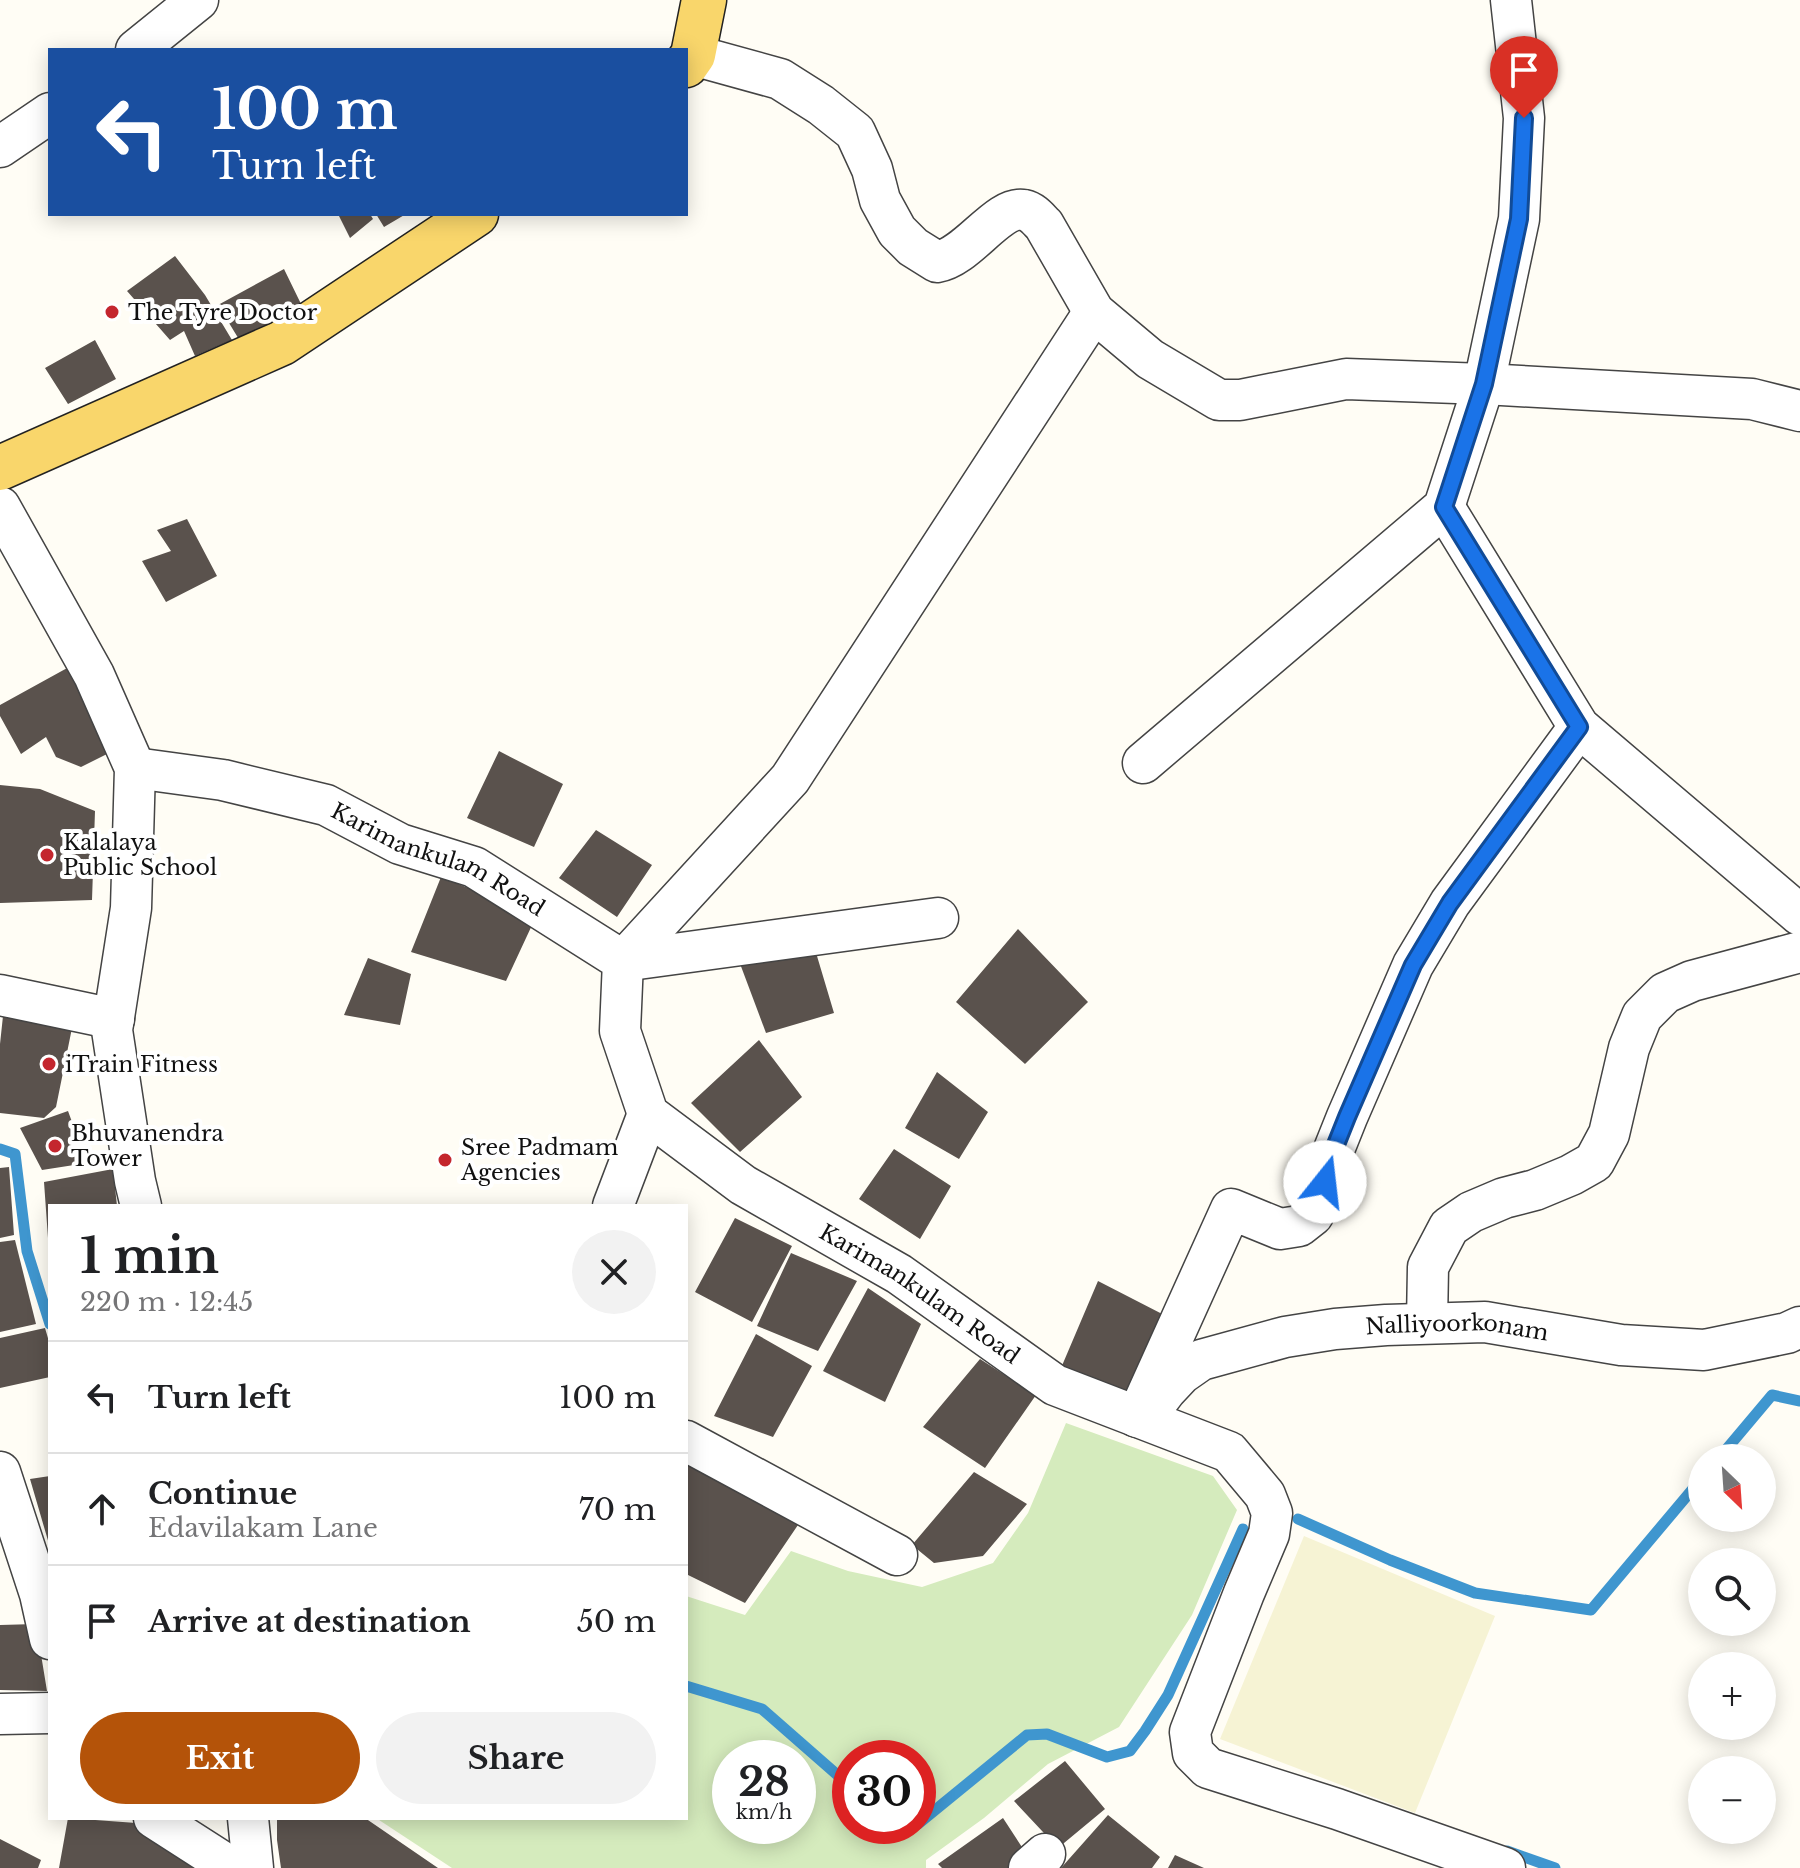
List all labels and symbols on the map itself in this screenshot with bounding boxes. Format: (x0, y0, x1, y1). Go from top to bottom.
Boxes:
pin (1490, 36, 1558, 118)
place label: The Tyre Doctor (128, 299, 318, 326)
marker: The Tyre Doctor (103, 303, 121, 321)
street label: Karimankulam Road (327, 797, 550, 922)
place label: Kalalaya Public School (63, 829, 217, 881)
marker: Kalalaya Public School (38, 846, 56, 864)
place label: iTrain Fitness (65, 1051, 218, 1078)
marker: iTrain Fitness (40, 1055, 58, 1073)
place label: Bhuvanendra Tower (71, 1120, 224, 1172)
place label: Sree Padmam Agencies (460, 1134, 619, 1186)
marker: Bhuvanendra Tower (46, 1137, 64, 1155)
position arrow (1283, 1140, 1367, 1224)
marker: Sree Padmam Agencies (436, 1151, 454, 1169)
street label: Karimankulam Road (815, 1218, 1025, 1369)
street label: Nalliyoorkonam (1364, 1309, 1551, 1346)
north arrow (1688, 1444, 1776, 1532)
speed limit sign: 30 (832, 1740, 936, 1844)

